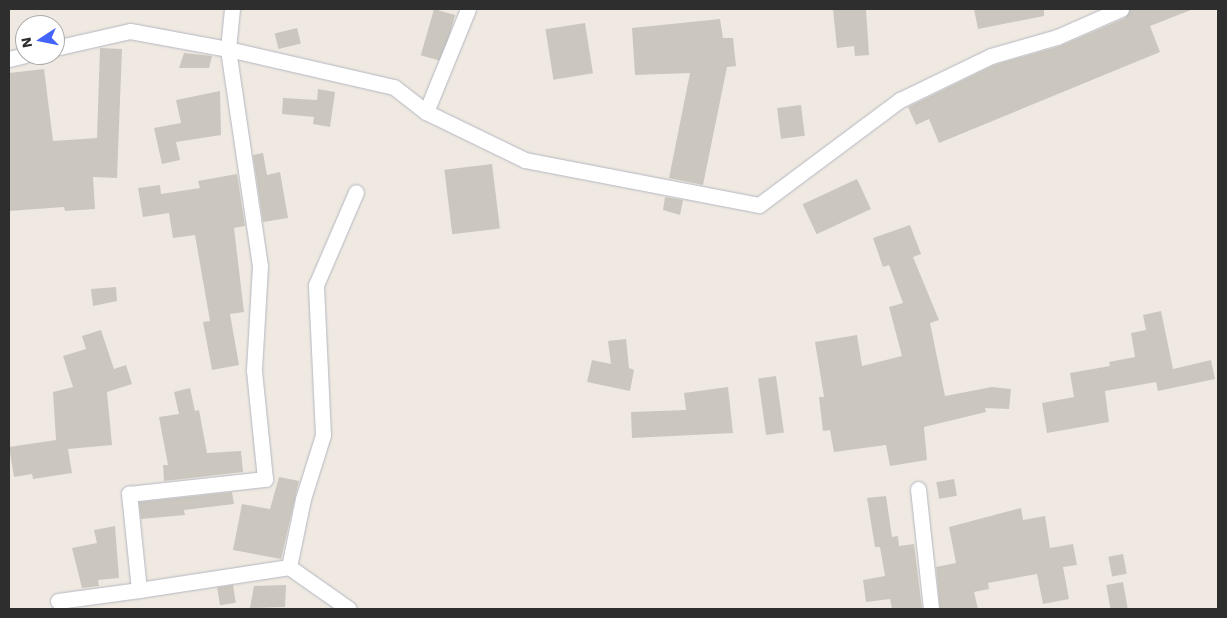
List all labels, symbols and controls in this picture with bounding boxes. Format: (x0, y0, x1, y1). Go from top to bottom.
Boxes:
north arrow (15, 15, 65, 65)
text: N (17, 36, 35, 49)

